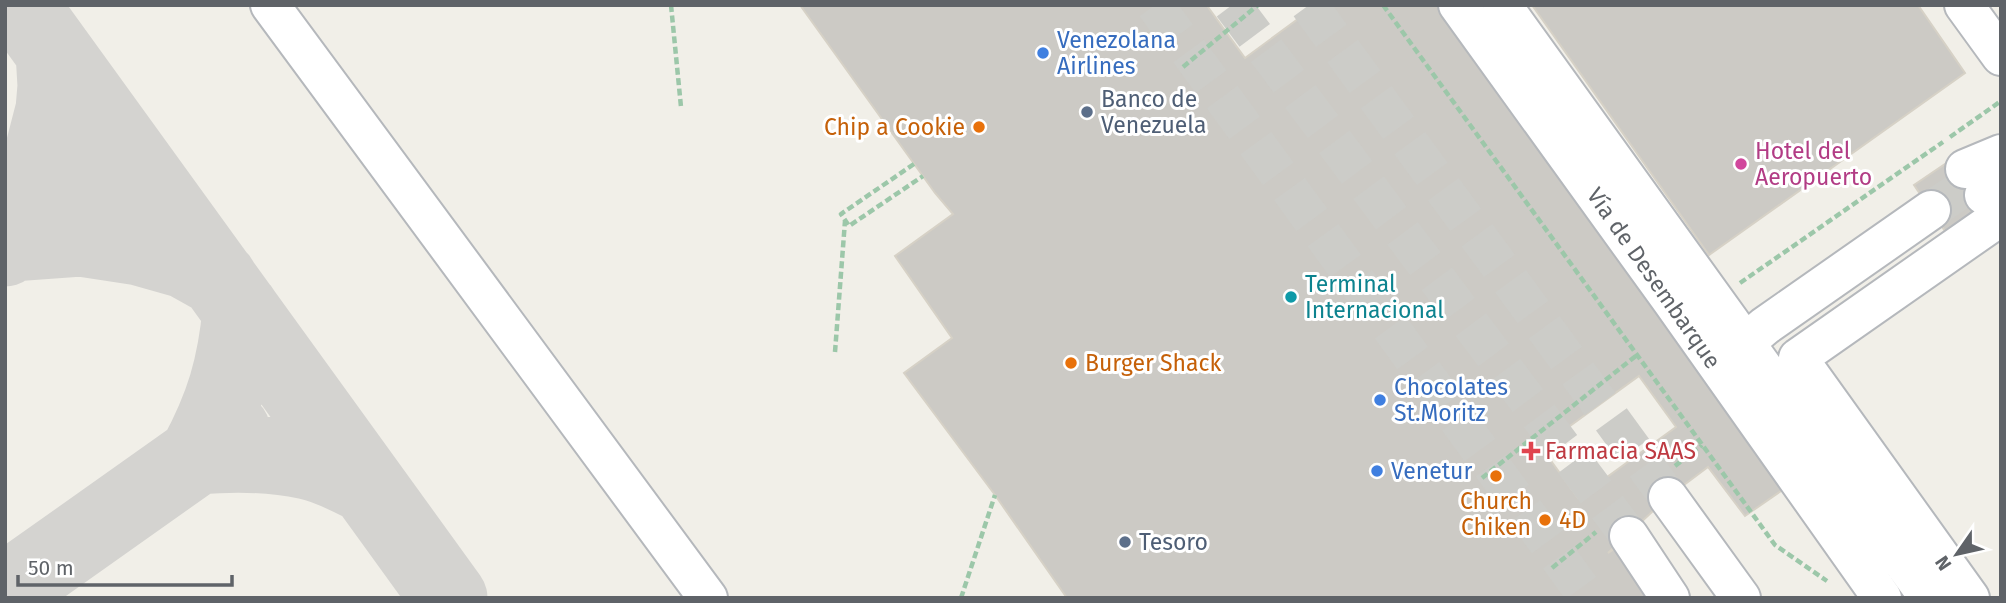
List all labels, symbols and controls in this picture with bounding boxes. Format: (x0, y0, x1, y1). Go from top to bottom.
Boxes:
place label: Venezolana Airlines (1057, 26, 1176, 80)
marker: Venezolana Airlines (1035, 45, 1051, 61)
place label: Banco de Venezuela (1101, 85, 1206, 139)
marker: Banco de Venezuela (1079, 104, 1095, 120)
place label: Chip a Cookie (824, 113, 965, 141)
marker: Chip a Cookie (971, 119, 987, 135)
place label: Hotel del Aeropuerto (1755, 137, 1872, 191)
marker: Hotel del Aeropuerto (1733, 156, 1749, 172)
street label: Vía de Desembarque (1581, 182, 1727, 374)
place label: Terminal Internacional (1305, 270, 1444, 324)
marker: Terminal Internacional (1283, 289, 1299, 305)
place label: Burger Shack (1085, 349, 1222, 377)
marker: Burger Shack (1063, 355, 1079, 371)
place label: Chocolates St.Moritz (1394, 373, 1508, 427)
marker: Chocolates St.Moritz (1372, 392, 1388, 408)
place label: Farmacia SAAS (1545, 437, 1696, 465)
marker: Farmacia SAAS (1523, 443, 1539, 459)
place label: Venetur (1391, 457, 1472, 485)
marker: Venetur (1369, 463, 1385, 479)
marker: Church Chiken (1488, 468, 1504, 484)
place label: Church Chiken (1460, 487, 1532, 541)
place label: 4D (1559, 506, 1586, 534)
marker: 4D (1537, 512, 1553, 528)
north arrow (1922, 519, 1992, 589)
place label: Tesoro (1139, 528, 1208, 556)
marker: Tesoro (1117, 534, 1133, 550)
scale bar (18, 544, 231, 588)
text: N (1930, 552, 1956, 575)
text: 50 m (28, 555, 74, 581)

